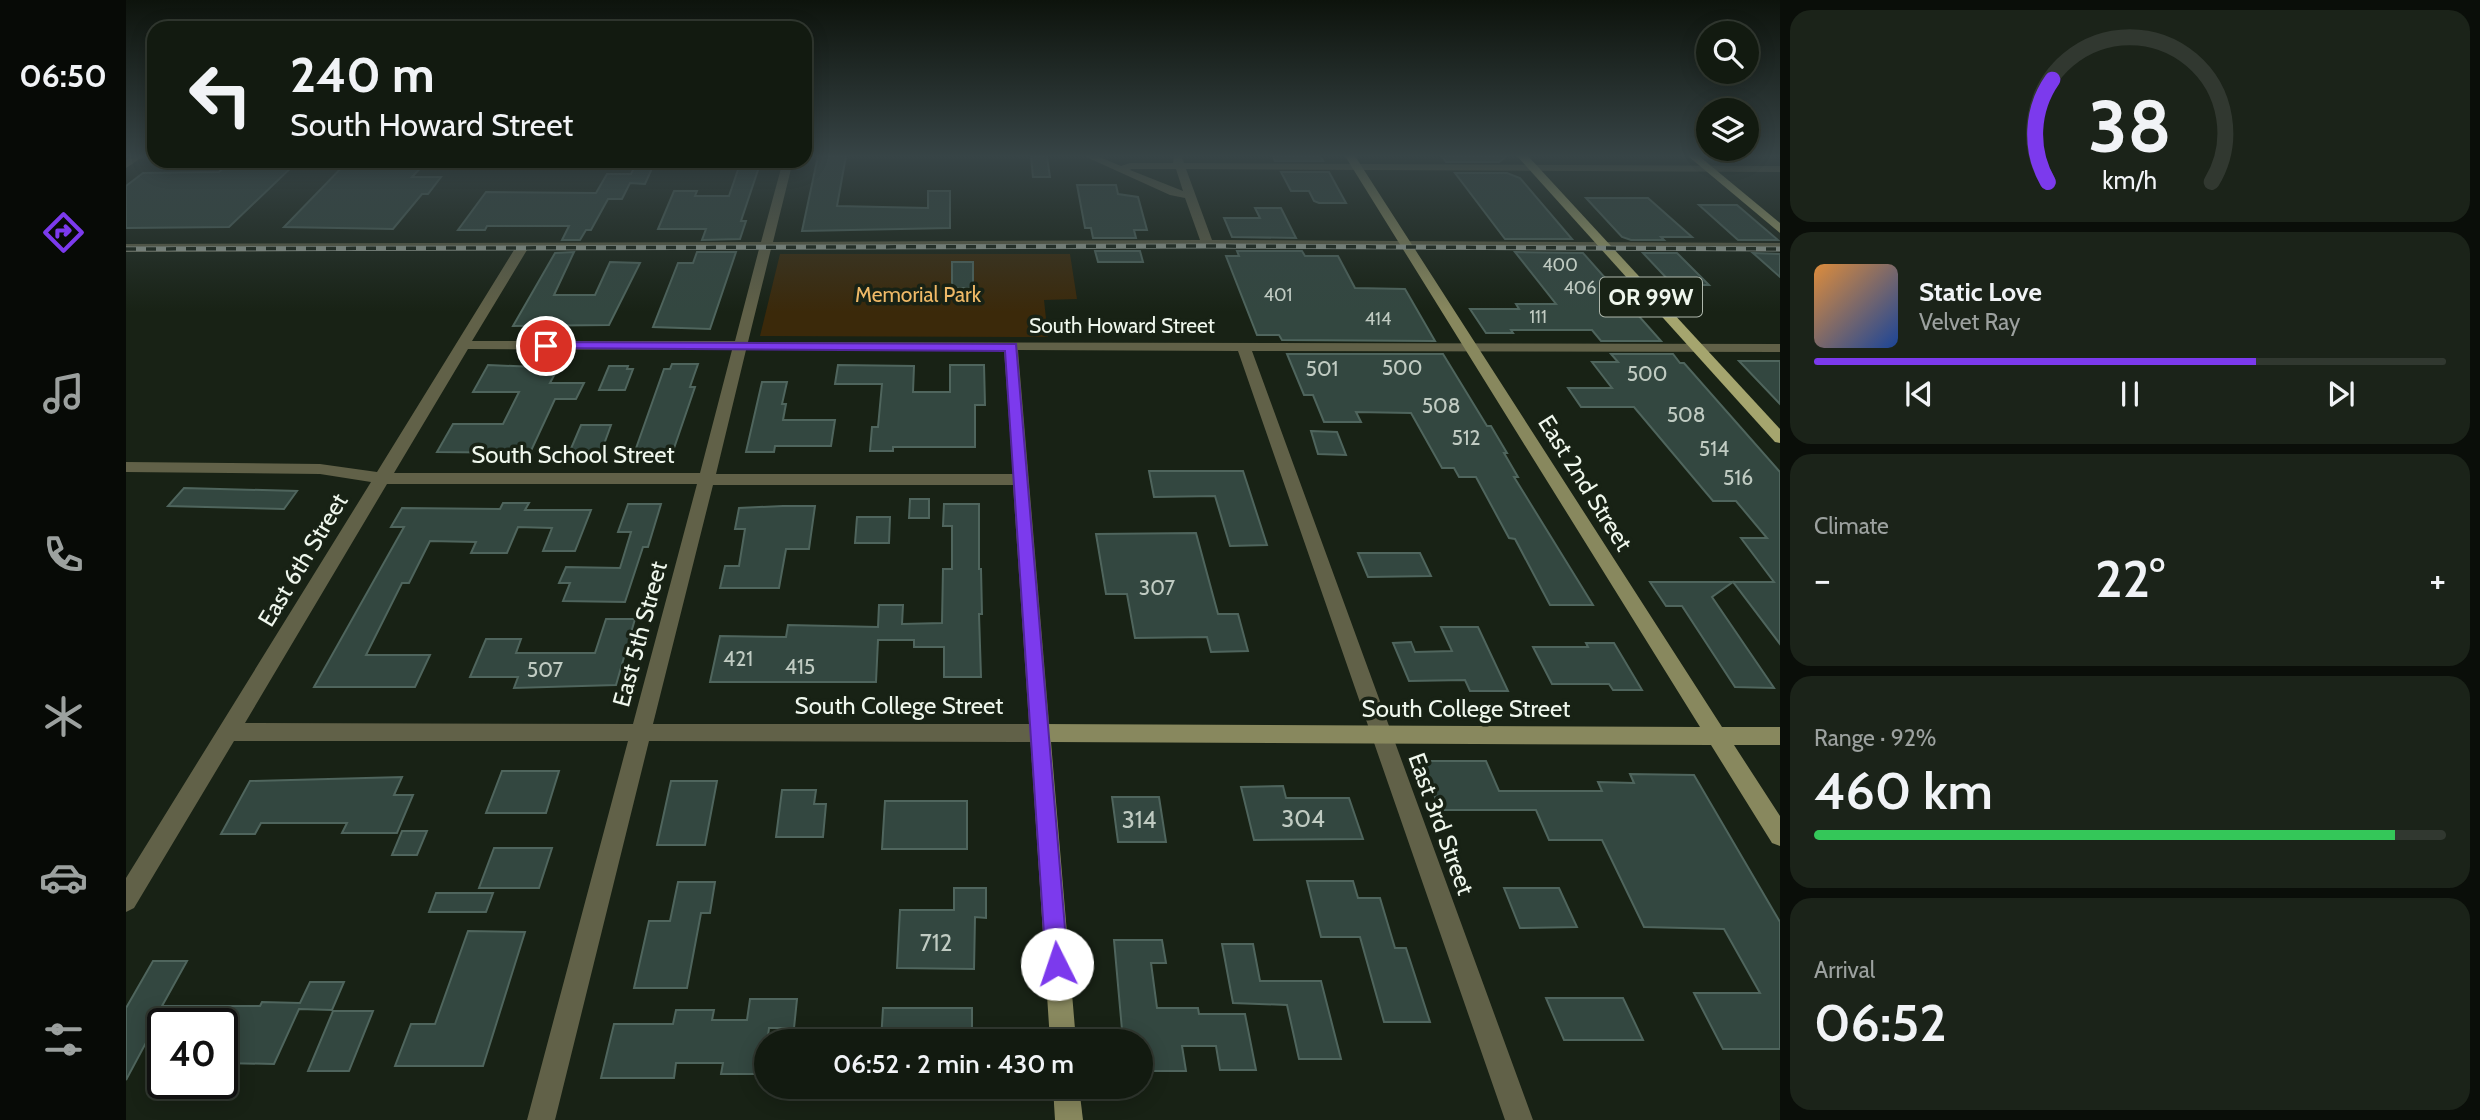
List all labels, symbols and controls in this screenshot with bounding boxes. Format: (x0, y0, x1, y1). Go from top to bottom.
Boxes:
map controls (1696, 21, 1759, 161)
button: search (1696, 21, 1759, 84)
text: 240 m (290, 45, 435, 104)
icon: left (175, 49, 266, 140)
text: 06:50 (19, 56, 107, 95)
text: 38 (2088, 82, 2172, 170)
button: layers (1696, 98, 1759, 161)
text: South Howard Street (290, 105, 573, 144)
text: km/h (2103, 165, 2157, 195)
icon: directions (39, 208, 88, 257)
house number: 400 (1542, 254, 1578, 276)
text: Static Love (1919, 276, 2042, 308)
house number: 406 (1563, 277, 1597, 299)
road number: OR 99W (1600, 278, 1702, 316)
park label: Memorial Park (855, 282, 982, 307)
house number: 401 (1264, 284, 1292, 306)
house number: 111 (1529, 306, 1547, 328)
house number: 414 (1365, 308, 1391, 330)
text: Velvet Ray (1919, 308, 2020, 336)
street label: South Howard Street (1029, 313, 1215, 338)
pin (516, 316, 576, 376)
icon: arrive (527, 327, 565, 365)
house number: 500 (1382, 355, 1422, 380)
house number: 501 (1306, 356, 1338, 381)
house number: 500 (1627, 361, 1667, 386)
icon: music (39, 369, 88, 418)
icon: previous (1900, 375, 1938, 413)
icon: pause (2111, 375, 2149, 413)
icon: next (2322, 375, 2360, 413)
house number: 508 (1422, 393, 1460, 418)
house number: 508 (1667, 402, 1705, 427)
street label: East 2nd Street (1532, 409, 1639, 556)
house number: 512 (1451, 425, 1481, 450)
house number: 514 (1699, 436, 1729, 461)
street label: South School Street (471, 440, 675, 469)
house number: 516 (1723, 465, 1753, 490)
street label: East 6th Street (251, 488, 354, 632)
text: Climate (1814, 512, 1889, 540)
icon: phone (39, 530, 88, 579)
text: 22° (2095, 547, 2165, 610)
text: − (1814, 556, 1831, 603)
text: + (2429, 556, 2446, 603)
street label: East 5th Street (606, 558, 673, 710)
house number: 307 (1139, 575, 1176, 600)
house number: 421 (723, 646, 753, 671)
house number: 415 (785, 654, 815, 679)
house number: 507 (527, 657, 564, 682)
street label: South College Street (795, 691, 1003, 720)
icon: climate (39, 692, 88, 741)
street label: South College Street (1362, 694, 1570, 723)
text: Range · 92% (1814, 724, 1937, 752)
street label: East 3rd Street (1402, 749, 1481, 899)
text: 460 km (1814, 759, 1993, 822)
house number: 304 (1281, 804, 1325, 833)
house number: 314 (1122, 805, 1156, 834)
icon: car (39, 853, 88, 902)
position arrow (1020, 927, 1094, 1001)
house number: 712 (920, 928, 952, 957)
text: Arrival (1814, 956, 1875, 984)
text: 06:52 (1814, 991, 1947, 1054)
speed limit sign: 40 (147, 1008, 238, 1099)
icon: filters (39, 1015, 88, 1064)
text: 06:52 · 2 min · 430 m (833, 1048, 1074, 1080)

